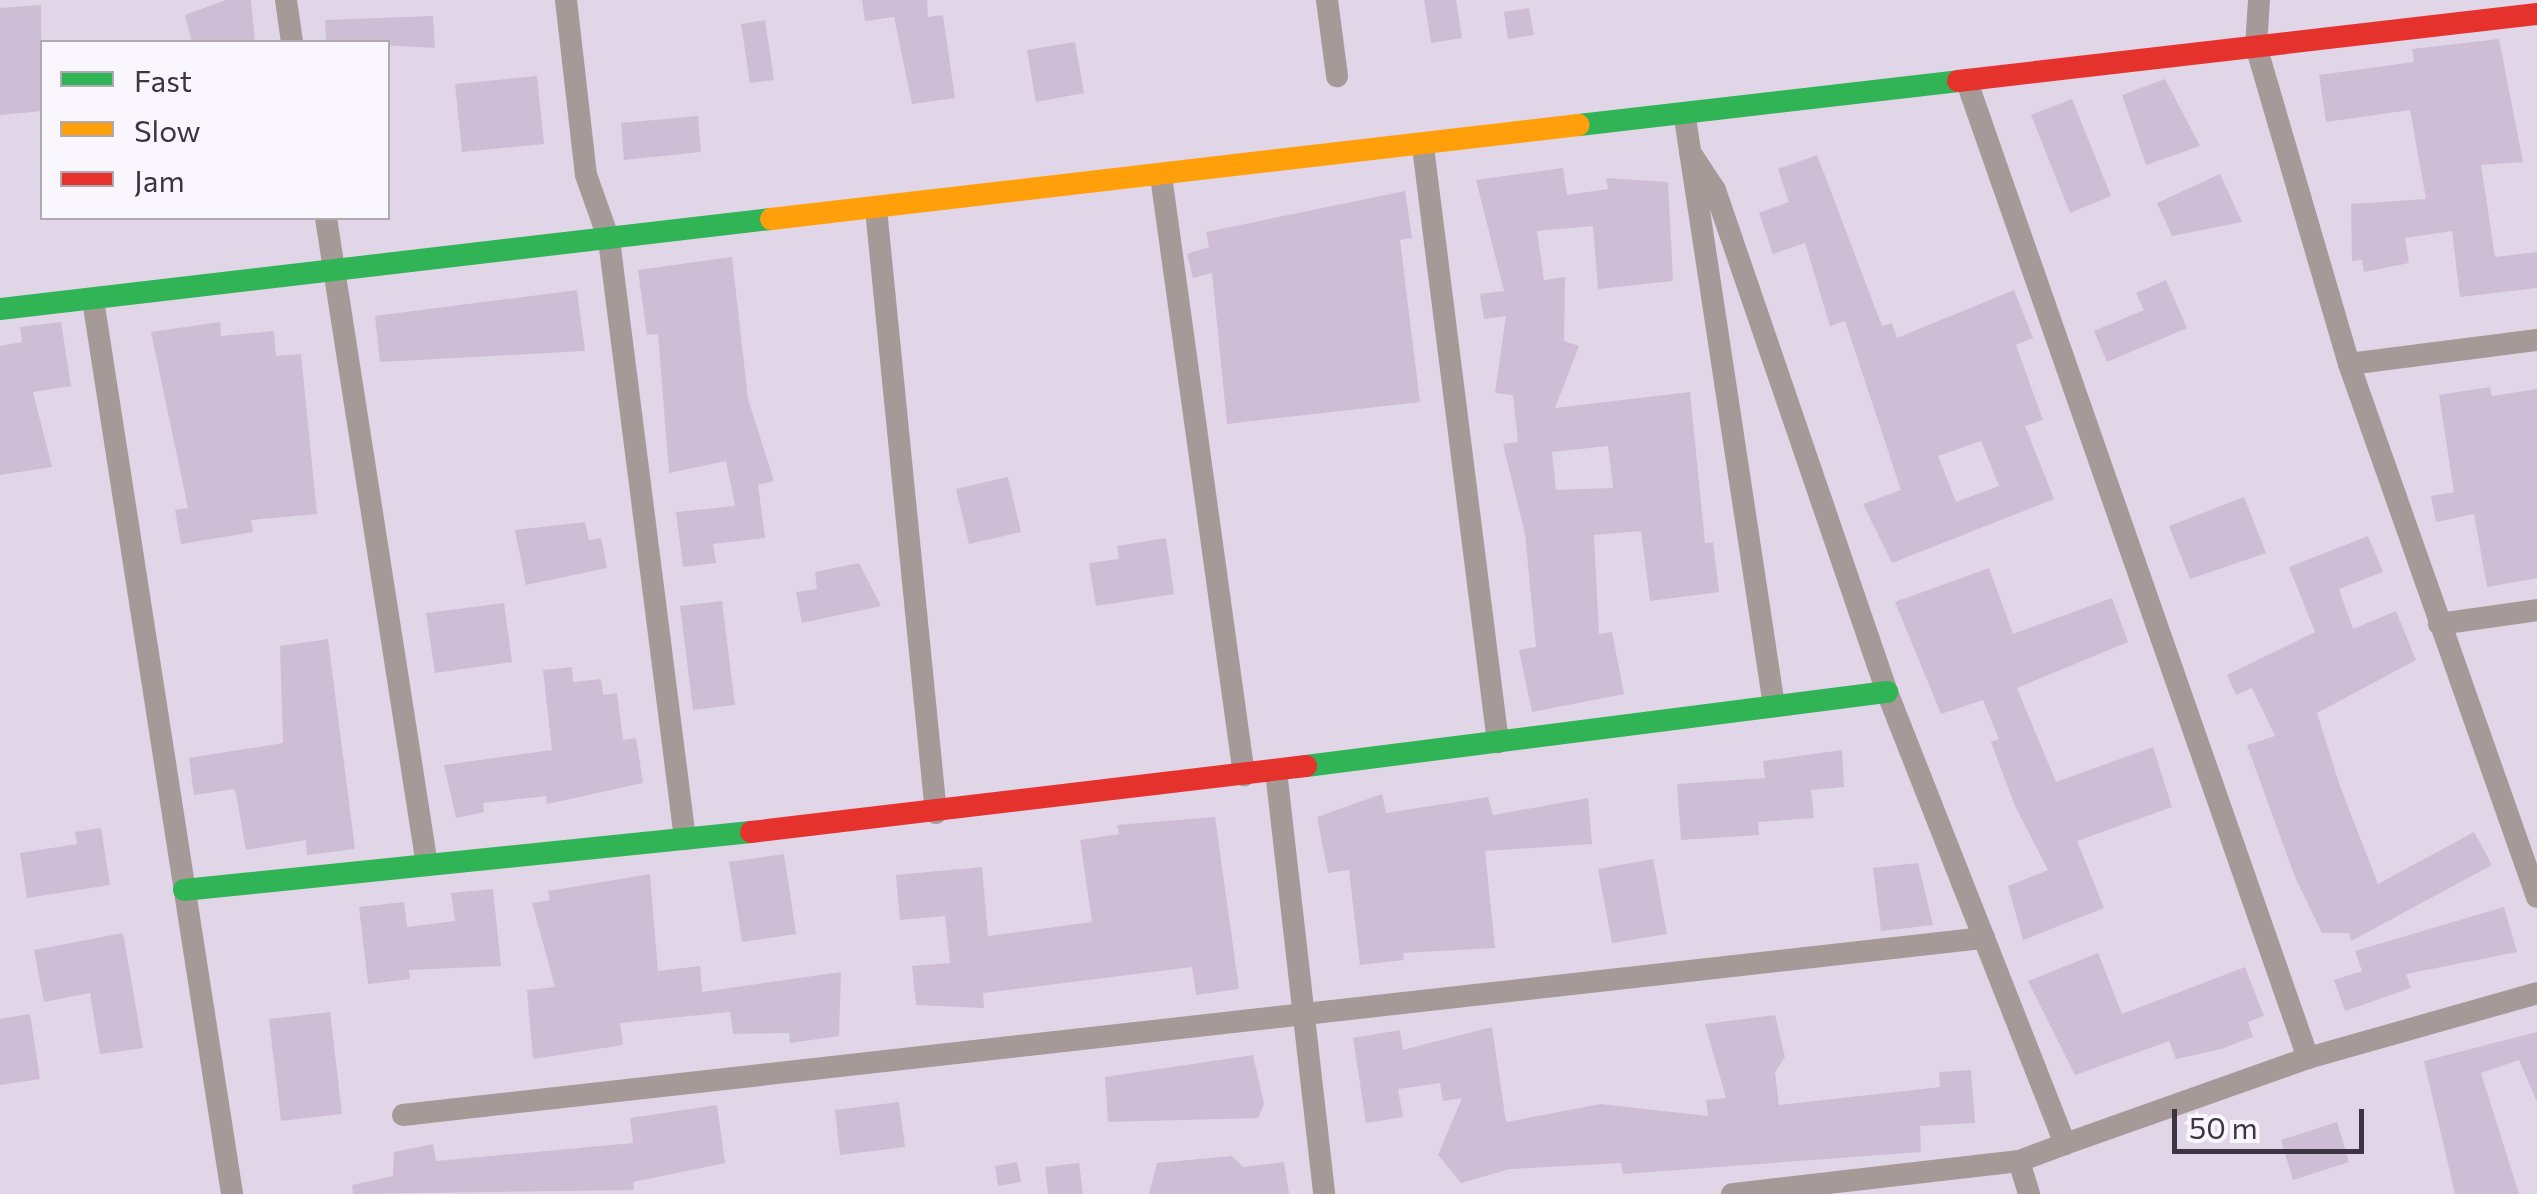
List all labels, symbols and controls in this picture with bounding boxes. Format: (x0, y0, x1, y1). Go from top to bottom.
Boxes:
legend (40, 40, 390, 220)
text: Fast (134, 61, 192, 98)
text: Slow (134, 111, 201, 148)
text: Jam (134, 161, 185, 198)
scale bar (2177, 1089, 2370, 1151)
text: 50 m (2189, 1108, 2258, 1145)

